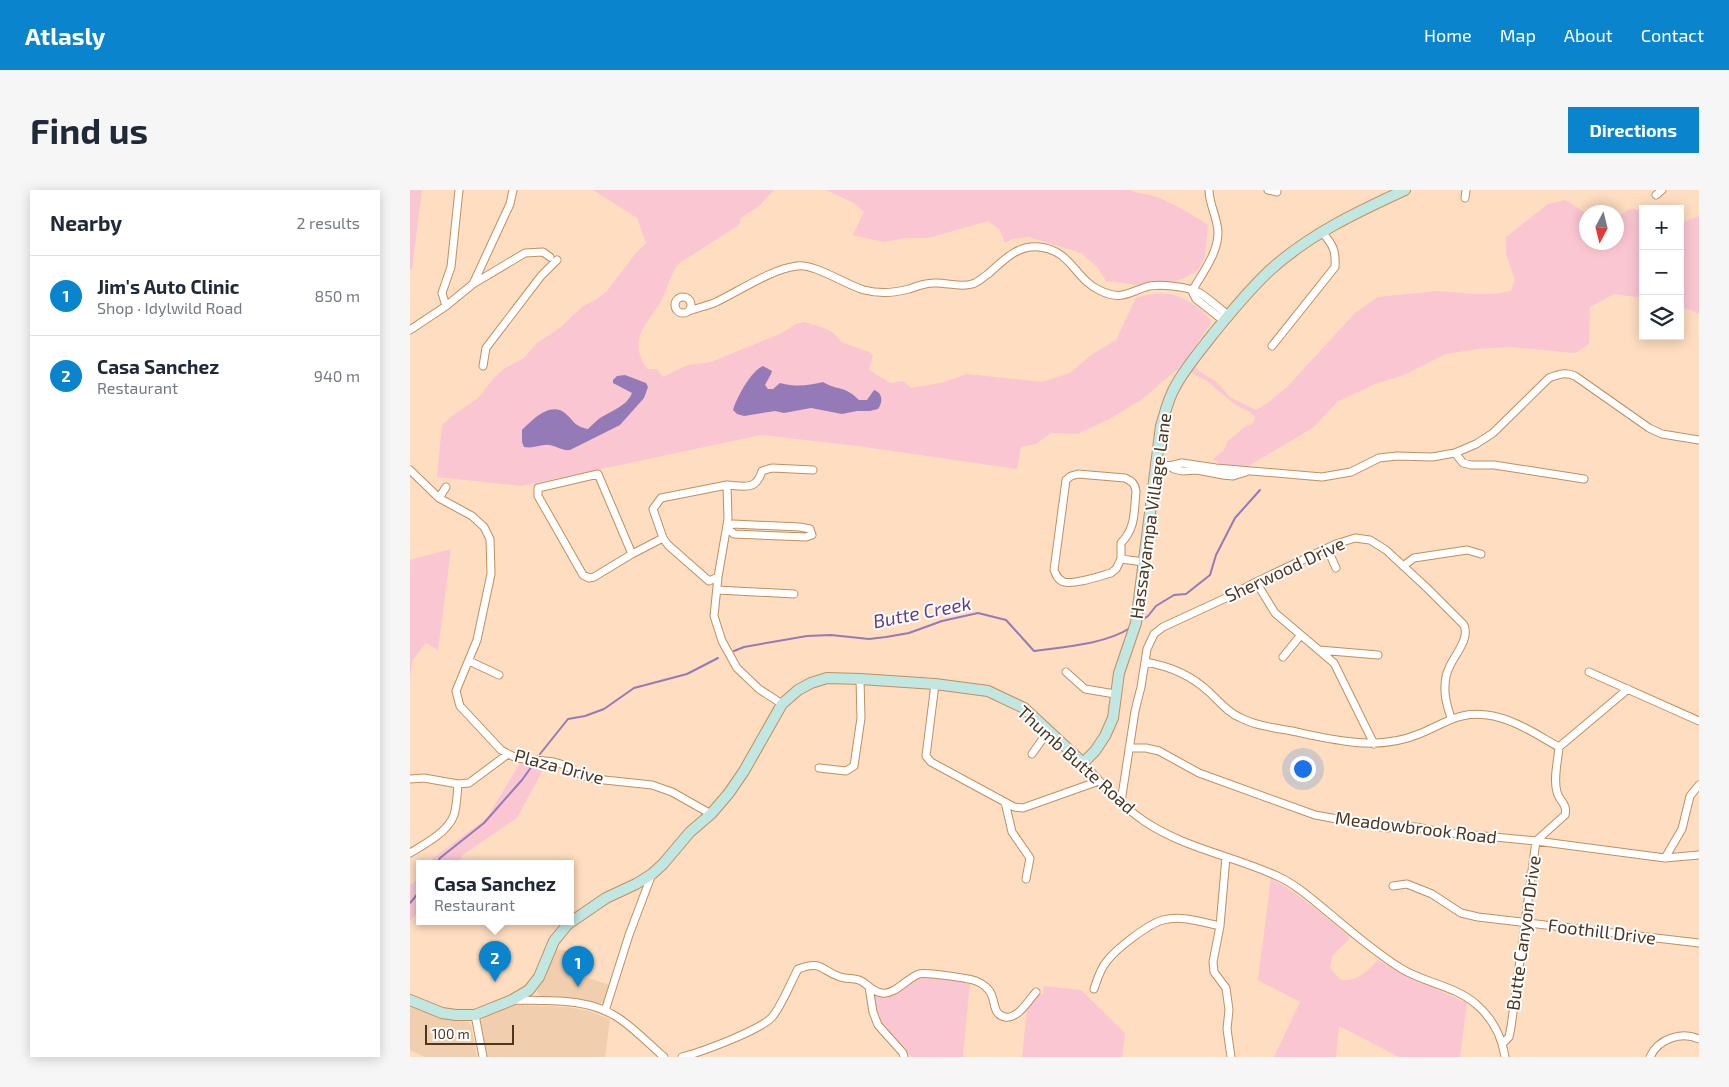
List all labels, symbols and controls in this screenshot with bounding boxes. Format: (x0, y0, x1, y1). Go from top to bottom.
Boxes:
text: Atlasly (25, 21, 105, 50)
text: Home (1424, 24, 1472, 46)
text: Map (1500, 24, 1536, 46)
text: About (1564, 24, 1613, 46)
text: Contact (1641, 24, 1704, 46)
button: Directions (1568, 107, 1699, 153)
text: Find us (30, 109, 148, 151)
north arrow (1579, 205, 1624, 250)
map controls (1639, 205, 1684, 340)
button: + (1639, 205, 1684, 250)
text: Nearby (50, 210, 122, 235)
text: 2 results (297, 213, 360, 232)
button: − (1639, 250, 1684, 295)
text: Jim's Auto Clinic (97, 275, 239, 298)
text: 1 (63, 286, 69, 305)
text: 850 m (314, 286, 360, 305)
button: layers (1639, 295, 1684, 340)
text: Shop · Idylwild Road (97, 298, 242, 317)
text: Casa Sanchez (97, 355, 219, 378)
text: 2 (61, 366, 71, 385)
text: 940 m (314, 366, 360, 385)
text: Restaurant (97, 378, 178, 397)
street label: Hassayampa Village Lane (1125, 411, 1175, 620)
street label: Sherwood Drive (1221, 532, 1348, 606)
water label: Butte Creek (871, 591, 973, 632)
street label: Thumb Butte Road (1013, 700, 1140, 818)
street label: Plaza Drive (512, 744, 606, 789)
your location (1290, 756, 1316, 782)
street label: Meadowbrook Road (1334, 806, 1498, 848)
street label: Butte Canyon Drive (1501, 854, 1545, 1012)
popup (416, 860, 574, 925)
text: Casa Sanchez (434, 872, 556, 895)
text: Restaurant (434, 895, 515, 914)
street label: Foothill Drive (1547, 913, 1657, 949)
pin: 2 (479, 941, 511, 982)
pin: 1 (562, 946, 594, 987)
scale bar (425, 1022, 514, 1045)
text: 100 m (432, 1025, 470, 1042)

